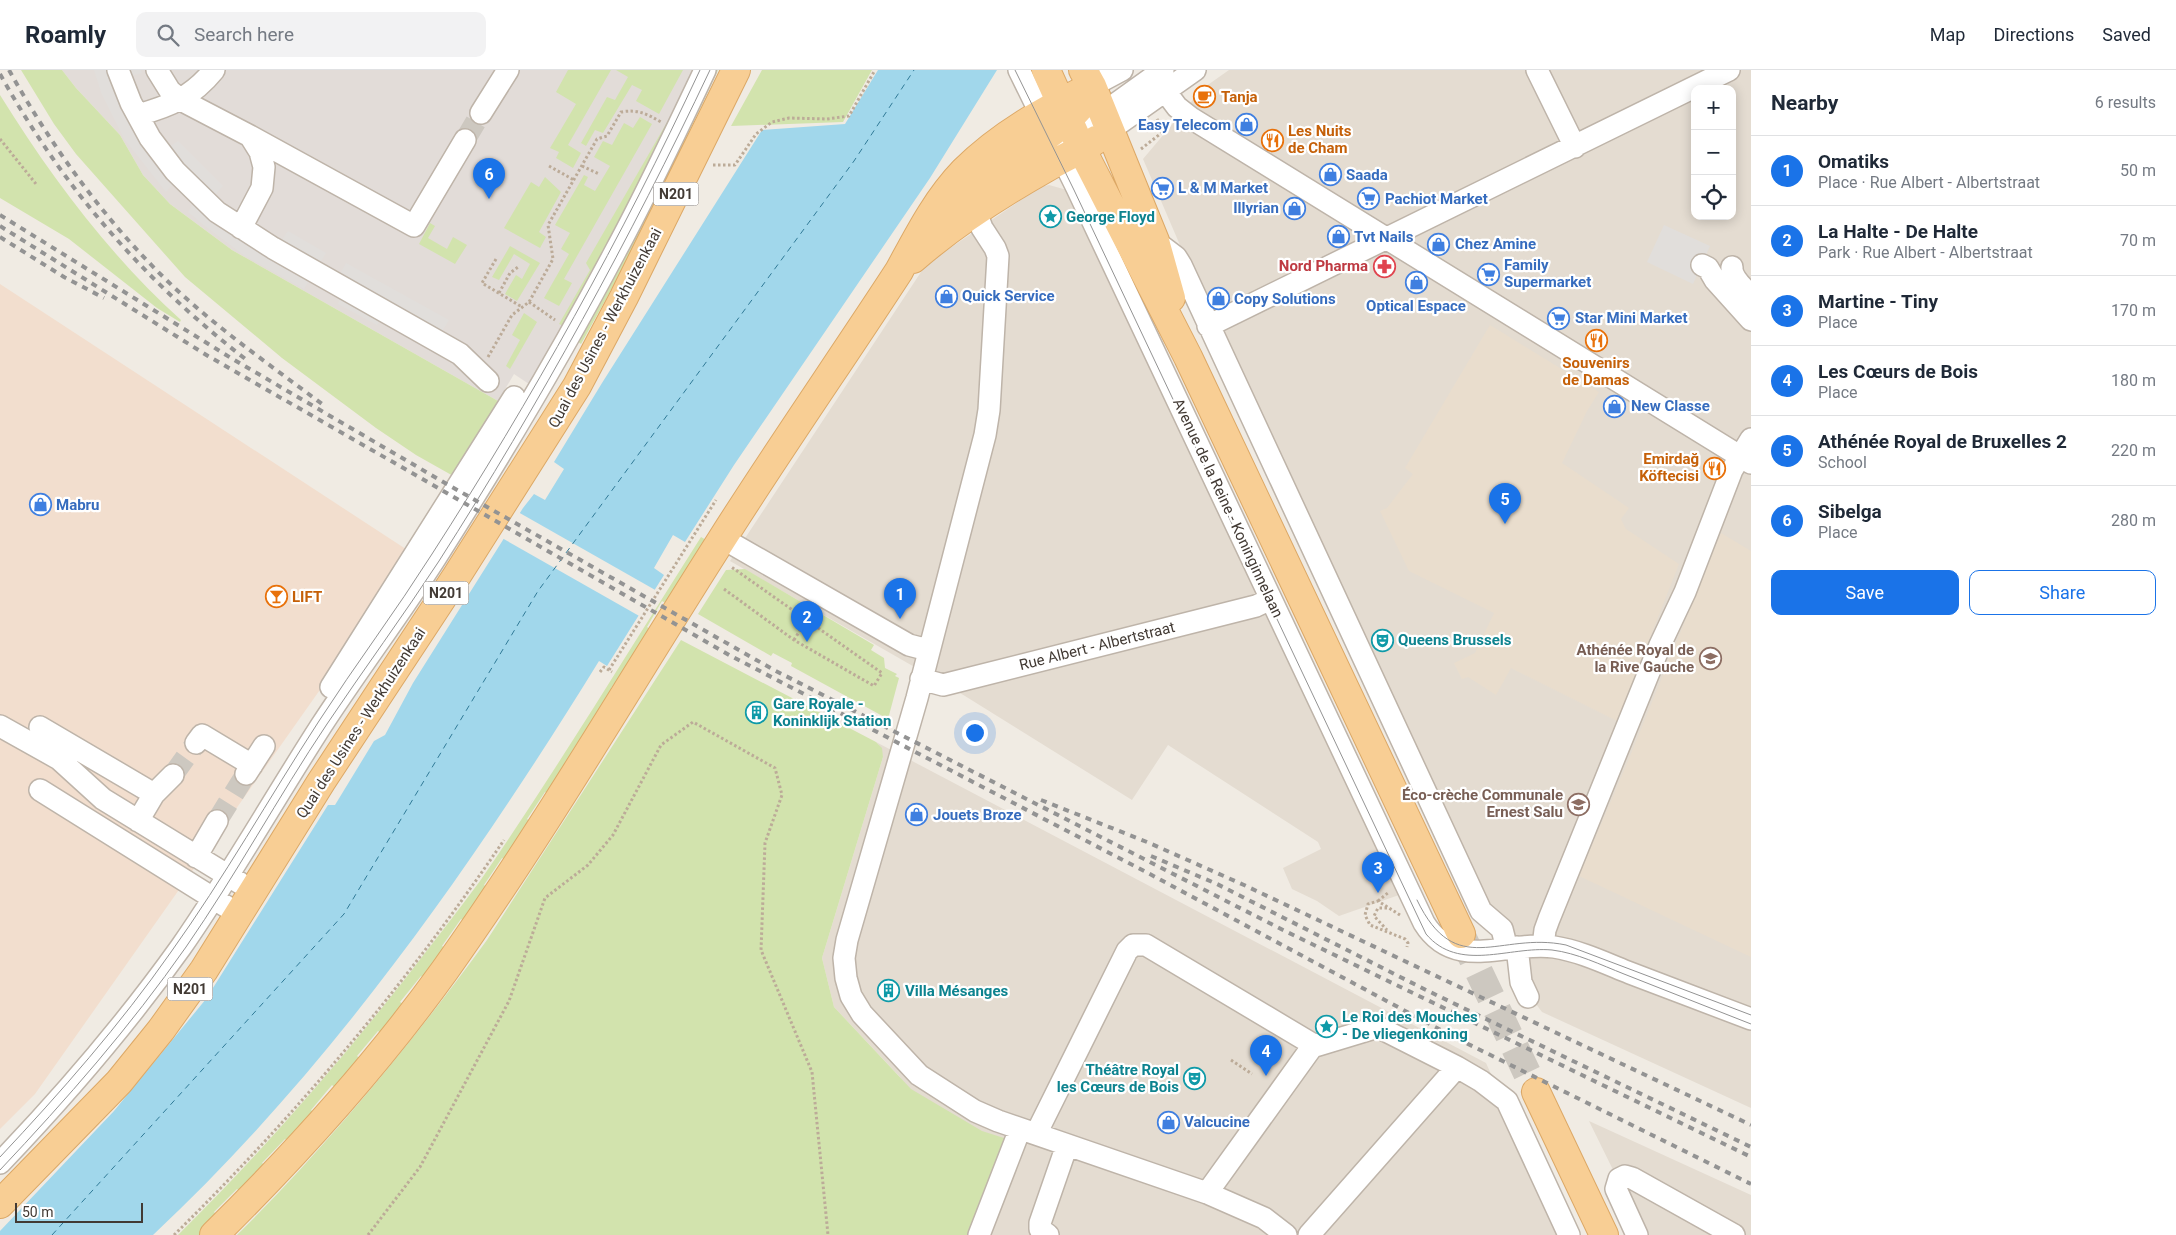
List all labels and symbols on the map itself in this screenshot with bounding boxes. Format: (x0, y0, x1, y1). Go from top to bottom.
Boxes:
cafe icon: Tanja (1193, 85, 1217, 109)
place label: Tanja (1221, 88, 1258, 106)
shop icon: Easy Telecom (1235, 113, 1259, 137)
place label: Easy Telecom (1138, 116, 1231, 134)
place label: Les Nuits de Cham (1288, 122, 1352, 157)
restaurant icon: Les Nuits de Cham (1260, 128, 1284, 152)
pin: 6 (473, 158, 505, 199)
shop icon: Saada (1318, 163, 1342, 187)
place label: Saada (1346, 166, 1388, 184)
supermarket icon: L & M Market (1150, 176, 1174, 200)
place label: L & M Market (1178, 179, 1268, 197)
road number: N201 (654, 182, 698, 206)
supermarket icon: Pachiot Market (1357, 187, 1381, 211)
place label: Pachiot Market (1385, 190, 1488, 208)
shop icon: Illyrian (1283, 196, 1307, 220)
place label: Illyrian (1233, 199, 1279, 217)
place icon: George Floyd (1038, 205, 1062, 229)
place label: George Floyd (1066, 208, 1155, 226)
street label: Quai des Usines - Werkhuizenkaai (545, 225, 665, 431)
shop icon: Tvt Nails (1326, 225, 1350, 249)
place label: Tvt Nails (1354, 228, 1414, 246)
shop icon: Chez Amine (1427, 232, 1451, 256)
place label: Chez Amine (1455, 235, 1536, 253)
pharmacy icon: Nord Pharma (1372, 254, 1396, 278)
place label: Family Supermarket (1504, 256, 1591, 291)
place label: Nord Pharma (1279, 257, 1368, 275)
supermarket icon: Family Supermarket (1476, 262, 1500, 286)
shop icon: Optical Espace (1404, 271, 1428, 295)
shop icon: Quick Service (934, 284, 958, 308)
place label: Quick Service (962, 287, 1055, 305)
shop icon: Copy Solutions (1206, 287, 1230, 311)
place label: Copy Solutions (1234, 290, 1336, 308)
place label: Optical Espace (1366, 297, 1466, 315)
supermarket icon: Star Mini Market (1547, 306, 1571, 330)
place label: Star Mini Market (1575, 309, 1687, 327)
restaurant icon: Souvenirs de Damas (1584, 328, 1608, 352)
place label: Souvenirs de Damas (1562, 354, 1630, 389)
shop icon: New Classe (1603, 394, 1627, 418)
street label: Avenue de la Reine - Koninginnelaan (1169, 395, 1287, 621)
place label: New Classe (1631, 397, 1710, 415)
place label: Emirdağ Köftecisi (1639, 450, 1699, 485)
restaurant icon: Emirdağ Köftecisi (1703, 456, 1727, 480)
pin: 5 (1489, 483, 1521, 524)
shop icon: Mabru (28, 493, 52, 517)
place label: Mabru (56, 496, 100, 514)
pin: 1 (884, 578, 916, 619)
road number: N201 (424, 582, 468, 604)
bar icon: LIFT (264, 585, 288, 609)
place label: LIFT (292, 588, 322, 606)
pin: 2 (791, 601, 823, 642)
street label: Rue Albert - Albertstraat (1017, 618, 1177, 674)
street label: Quai des Usines - Werkhuizenkaai (293, 624, 429, 822)
theatre icon: Queens Brussels (1370, 628, 1394, 652)
place label: Queens Brussels (1398, 631, 1512, 649)
place label: Athénée Royal de la Rive Gauche (1576, 641, 1694, 676)
school or university icon: Athénée Royal de la Rive Gauche (1698, 647, 1722, 671)
place label: Gare Royale - Koninklijk Station (773, 695, 891, 730)
building icon: Gare Royale - Koninklijk Station (745, 701, 769, 725)
your location (962, 720, 988, 746)
place label: Éco-crèche Communale Ernest Salu (1402, 786, 1563, 821)
school or university icon: Éco-crèche Communale Ernest Salu (1567, 792, 1591, 816)
shop icon: Jouets Broze (905, 803, 929, 827)
place label: Jouets Broze (933, 806, 1022, 824)
pin: 3 (1362, 852, 1394, 893)
road number: N201 (168, 978, 212, 1001)
building icon: Villa Mésanges (877, 979, 901, 1003)
place label: Villa Mésanges (905, 982, 1009, 1000)
place label: Le Roi des Mouches - De vliegenkoning (1342, 1008, 1478, 1043)
place icon: Le Roi des Mouches - De vliegenkoning (1314, 1014, 1338, 1038)
pin: 4 (1250, 1035, 1282, 1076)
place label: Théâtre Royal les Cœurs de Bois (1057, 1061, 1179, 1096)
theatre icon: Théâtre Royal les Cœurs de Bois (1183, 1067, 1207, 1091)
shop icon: Valcucine (1156, 1110, 1180, 1134)
place label: Valcucine (1184, 1113, 1250, 1131)
scale bar (15, 1200, 142, 1223)

